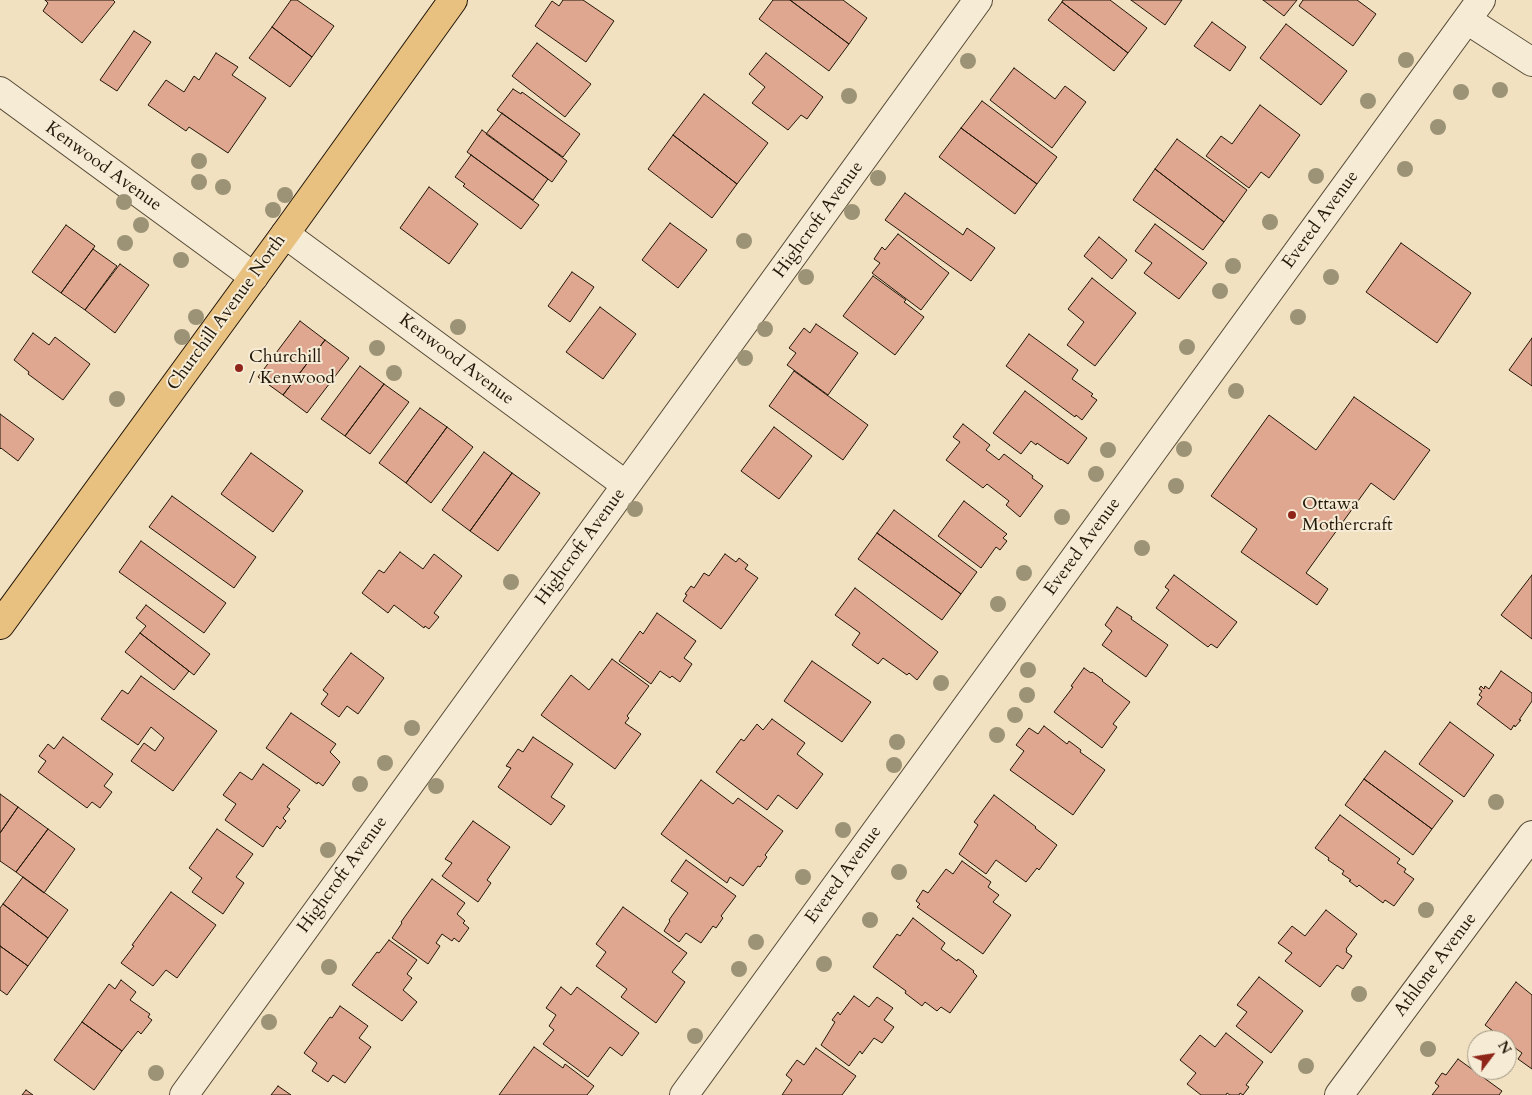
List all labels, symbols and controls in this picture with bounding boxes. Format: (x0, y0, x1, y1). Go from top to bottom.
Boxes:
street label: Kenwood Avenue (41, 118, 165, 216)
street label: Highcroft Avenue (769, 157, 869, 283)
street label: Evered Avenue (1278, 167, 1364, 273)
street label: Churchill Avenue North (163, 231, 291, 395)
street label: Kenwood Avenue (394, 310, 518, 410)
place label: Churchill / Kenwood (249, 347, 335, 389)
marker: Churchill / Kenwood (233, 362, 245, 374)
street label: Highcroft Avenue (531, 484, 631, 610)
street label: Evered Avenue (1040, 494, 1126, 600)
place label: Ottawa Mothercraft (1302, 494, 1393, 536)
marker: Ottawa Mothercraft (1286, 509, 1298, 521)
street label: Highcroft Avenue (293, 812, 393, 938)
street label: Evered Avenue (801, 822, 887, 928)
street label: Athlone Avenue (1390, 909, 1482, 1021)
north arrow (1467, 1030, 1517, 1080)
text: N (1493, 1037, 1516, 1058)

